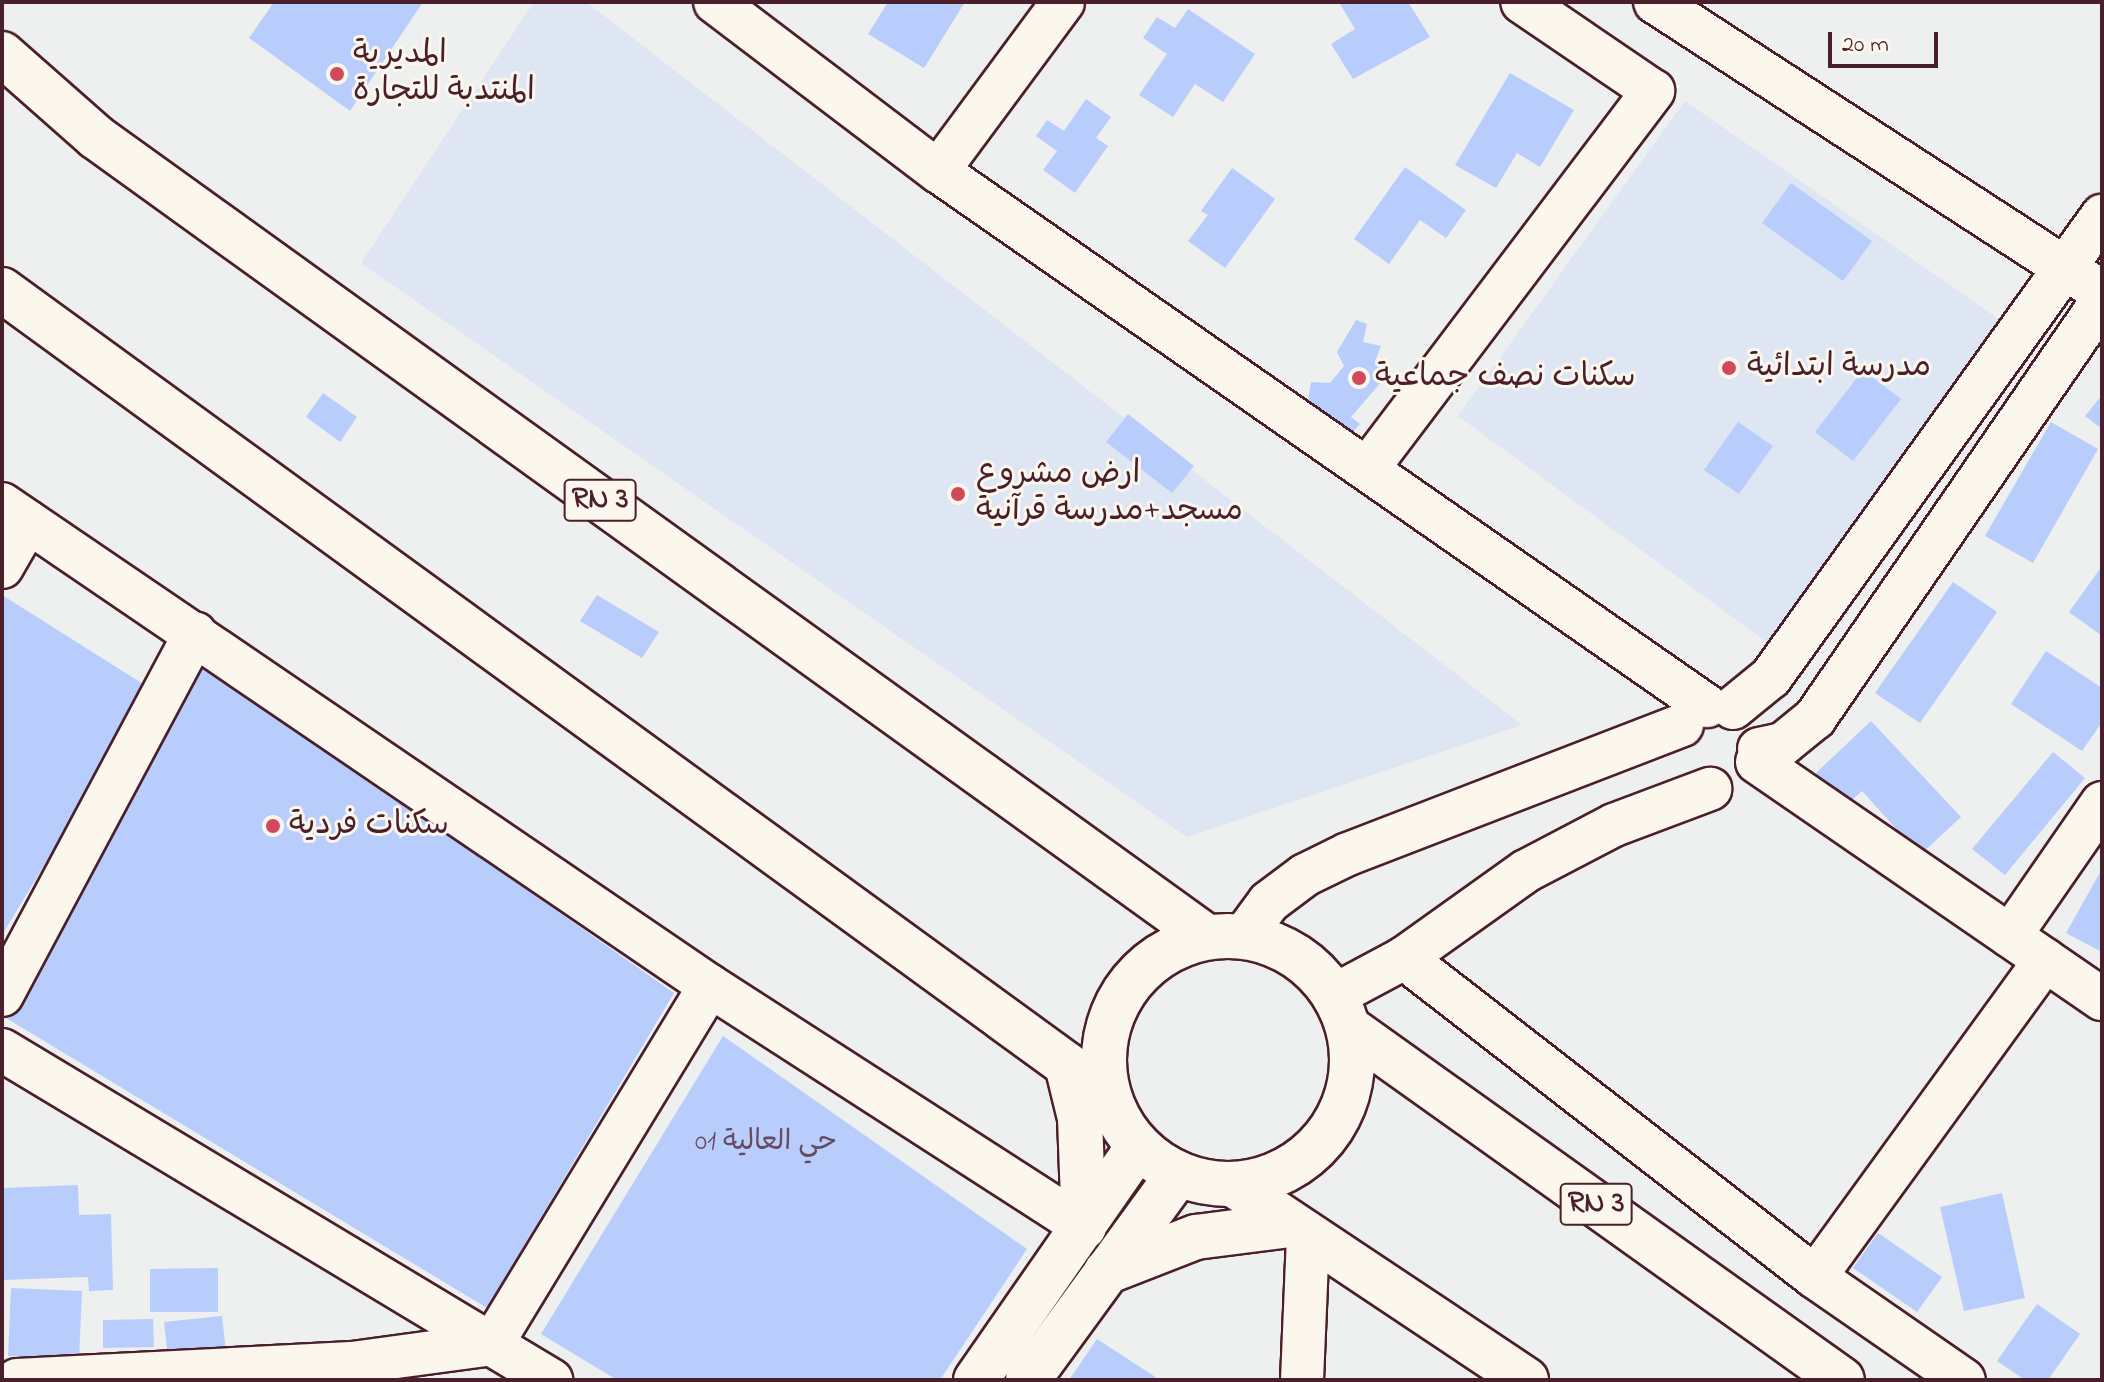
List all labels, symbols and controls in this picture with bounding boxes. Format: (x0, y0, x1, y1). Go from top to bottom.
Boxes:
scale bar (1832, 16, 1942, 66)
text: 20 m (1842, 28, 1889, 63)
place label: المديرية المنتدبة للتجارة (353, 37, 535, 112)
marker: المديرية المنتدبة للتجارة (328, 65, 346, 83)
place label: مدرسة ابتدائية (1747, 349, 1931, 387)
marker: مدرسة ابتدائية (1718, 357, 1740, 379)
place label: سكنات نصف جماعية (1375, 359, 1636, 397)
marker: سكنات نصف جماعية (1350, 369, 1368, 387)
place label: ارض مشروع مسجد+مدرسة قرآنية (976, 457, 1243, 532)
road number: RN 3 (562, 474, 638, 526)
marker: ارض مشروع مسجد+مدرسة قرآنية (947, 483, 969, 505)
place label: سكنات فردية (289, 807, 449, 845)
marker: سكنات فردية (264, 817, 282, 835)
house number: حي العالية 01 (695, 1126, 837, 1160)
road number: RN 3 (1558, 1178, 1634, 1230)

